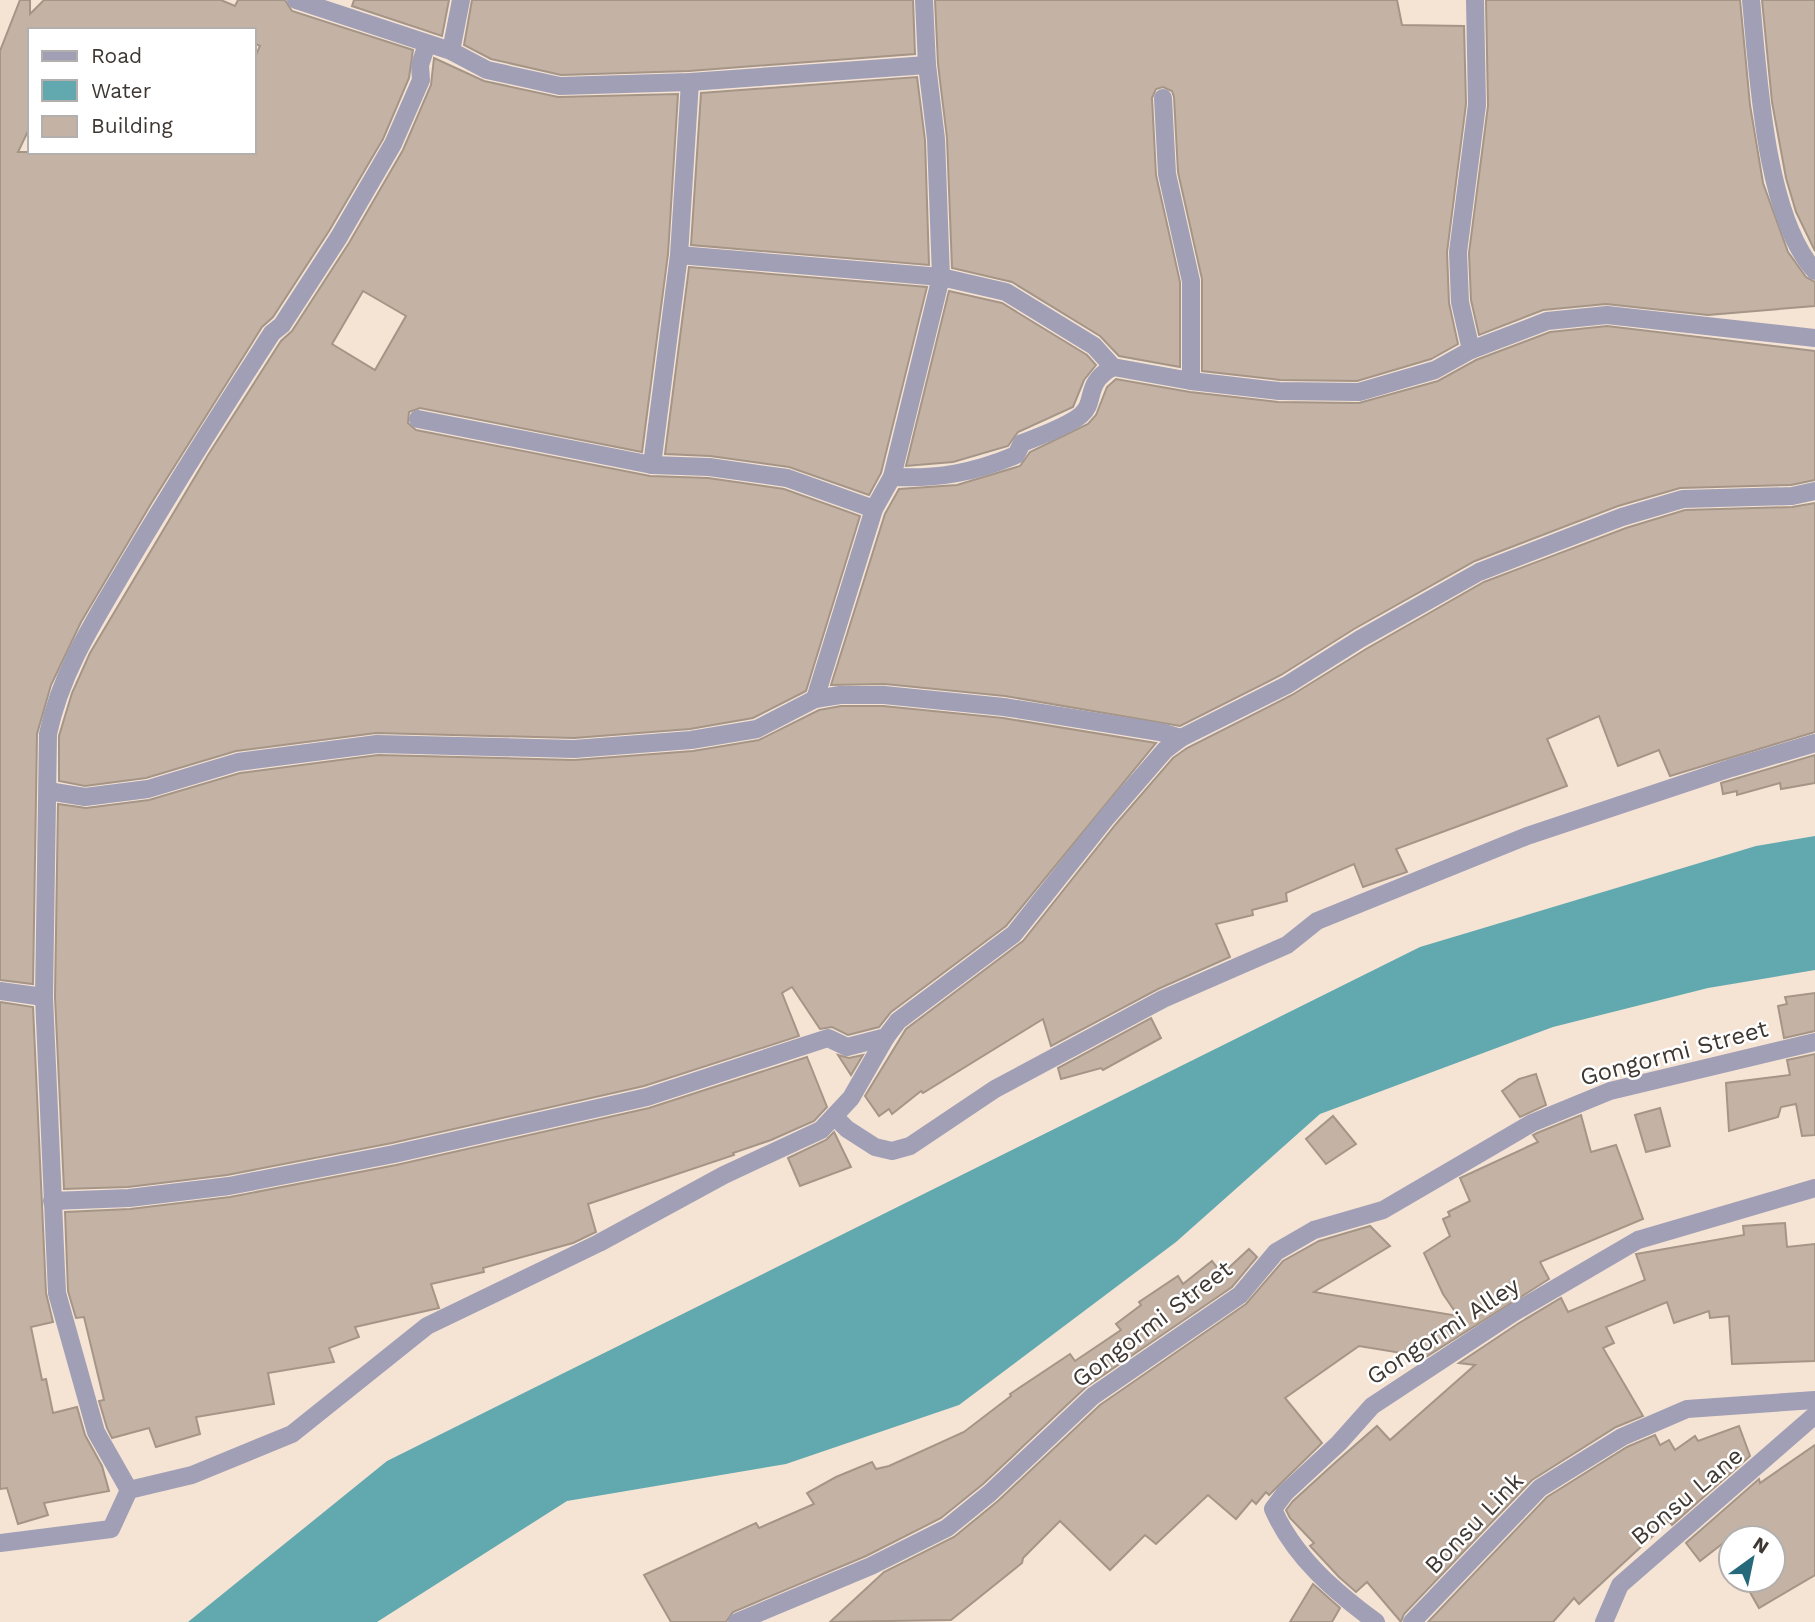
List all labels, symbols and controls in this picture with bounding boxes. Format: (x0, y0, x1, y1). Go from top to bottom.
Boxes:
legend (28, 28, 256, 154)
text: Road (91, 43, 142, 68)
text: Water (91, 78, 152, 103)
text: Building (91, 113, 173, 138)
street label: Gongormi Street (1577, 1014, 1771, 1092)
street label: Gongormi Street (1066, 1255, 1238, 1393)
street label: Gongormi Alley (1361, 1271, 1525, 1391)
street label: Bonsu Lane (1625, 1441, 1749, 1551)
street label: Bonsu Link (1419, 1466, 1529, 1579)
north arrow (1717, 1524, 1787, 1594)
text: N (1749, 1532, 1773, 1559)

